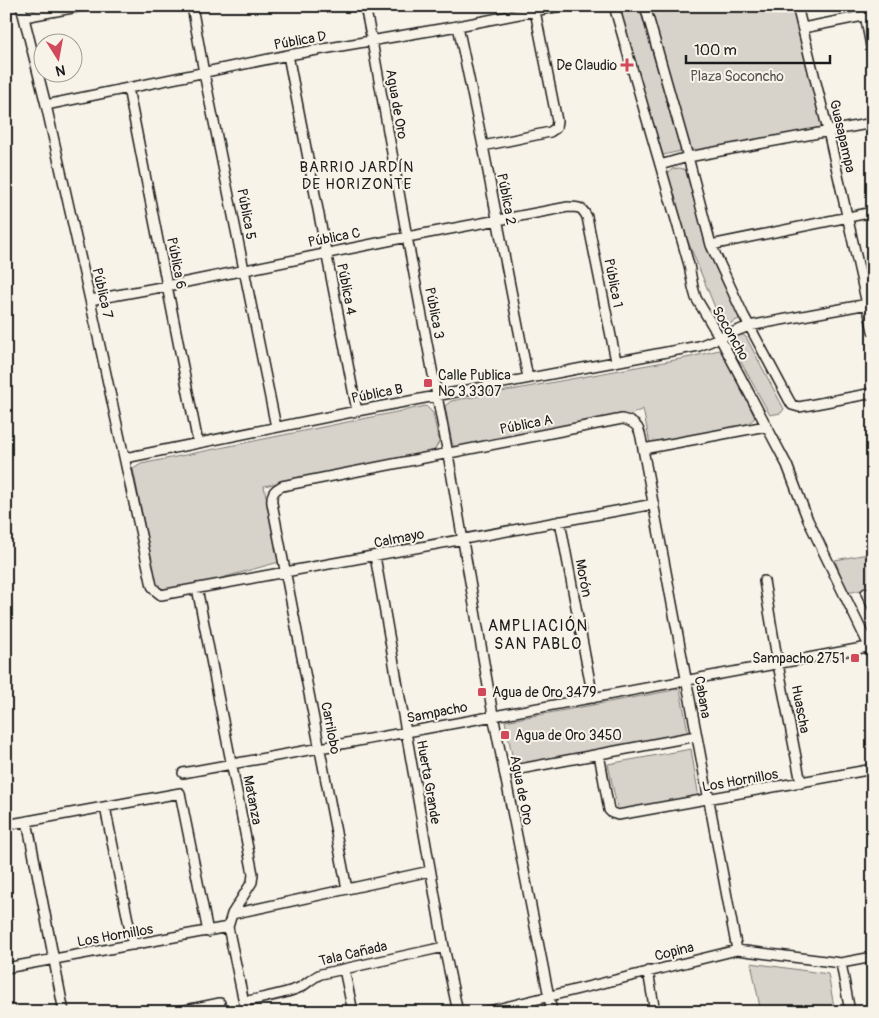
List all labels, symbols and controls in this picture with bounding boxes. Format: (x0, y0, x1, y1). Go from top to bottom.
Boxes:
street label: Pública D (272, 27, 328, 53)
north arrow (32, 32, 82, 82)
scale bar (686, 32, 830, 64)
text: 100 m (694, 41, 737, 60)
place label: De Claudio (556, 57, 617, 74)
marker: De Claudio (621, 59, 633, 71)
text: N (54, 61, 67, 80)
street label: Agua de Oro (382, 68, 411, 141)
park label: Plaza Soconcho (690, 68, 784, 85)
street label: Guasapampa (826, 98, 859, 174)
district label: BARRIO JARDÍN DE HORIZONTE (299, 158, 415, 194)
street label: Pública 2 (493, 172, 520, 226)
street label: Pública 5 (233, 187, 260, 241)
street label: Pública C (306, 224, 362, 251)
street label: Pública 6 (163, 236, 190, 290)
street label: Pública 1 (600, 257, 627, 309)
street label: Pública 4 (333, 262, 360, 316)
street label: Pública 7 (88, 266, 117, 321)
street label: Pública 3 (421, 286, 448, 340)
street label: Soconcho (708, 303, 753, 364)
place label: Calle Publica Nº 3 3307 (438, 367, 511, 400)
marker: Calle Publica Nº 3 3307 (422, 377, 434, 389)
street label: Pública B (350, 380, 404, 407)
street label: Pública A (498, 411, 554, 438)
street label: Calmayo (372, 525, 426, 552)
street label: Morón (572, 558, 596, 599)
district label: AMPLIACIÓN SAN PABLO (488, 615, 588, 654)
place label: Sampacho 2751 (752, 650, 845, 667)
marker: Sampacho 2751 (849, 652, 861, 664)
street label: Cabana (690, 675, 715, 720)
street label: Huascha (788, 683, 814, 735)
place label: Agua de Oro 3479 (492, 684, 596, 701)
marker: Agua de Oro 3479 (476, 686, 488, 698)
street label: Sampacho (405, 698, 469, 727)
street label: Carrilobo (317, 701, 344, 756)
place label: Agua de Oro 3450 (515, 727, 622, 744)
marker: Agua de Oro 3450 (499, 729, 511, 741)
street label: Huerta Grande (413, 739, 444, 826)
street label: Agua de Oro (506, 754, 537, 827)
street label: Los Hornillos (701, 765, 780, 796)
street label: Matanza (239, 774, 266, 826)
street label: Los Hornillos (76, 920, 155, 951)
street label: Tala Cañada (317, 937, 389, 970)
street label: Copina (653, 938, 695, 965)

